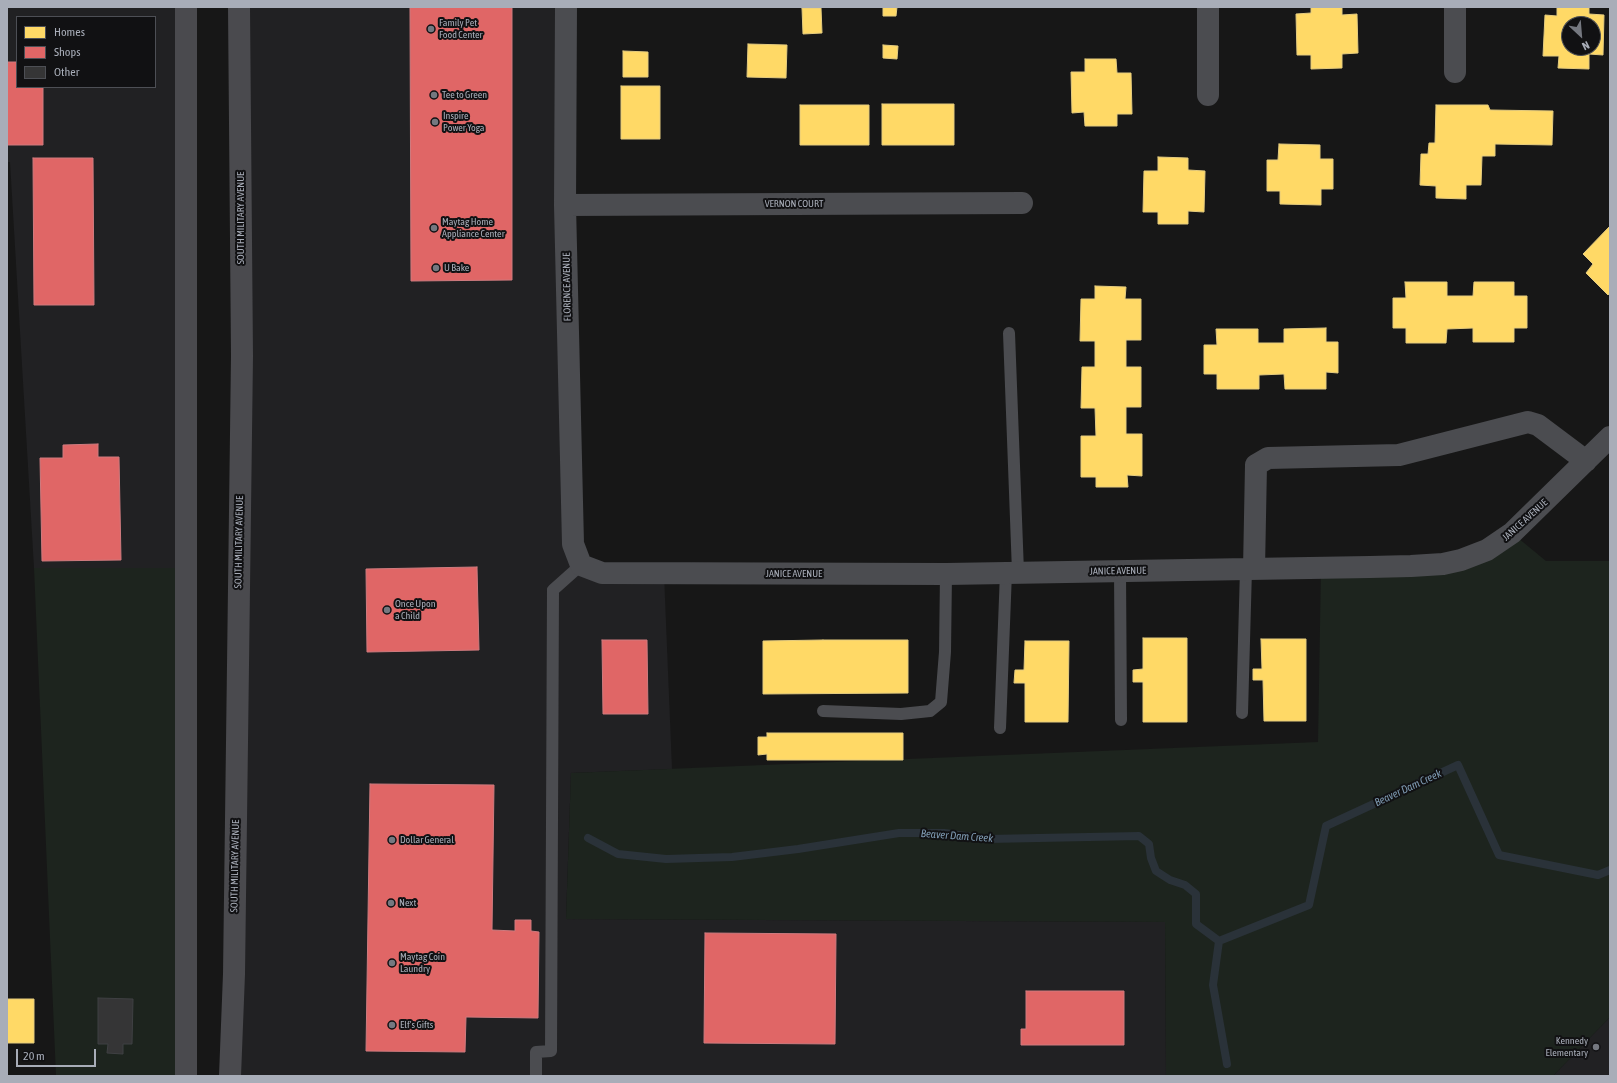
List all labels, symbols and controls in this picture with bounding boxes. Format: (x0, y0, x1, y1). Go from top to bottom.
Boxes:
legend (16, 16, 156, 88)
north arrow (1561, 16, 1601, 56)
place label: Family Pet Food Center (439, 17, 482, 40)
marker: Family Pet Food Center (426, 24, 436, 34)
text: Homes (54, 25, 85, 39)
text: N (1580, 39, 1591, 53)
text: Shops (54, 45, 80, 59)
text: Other (54, 65, 79, 79)
place label: Tee to Green (442, 89, 487, 101)
marker: Tee to Green (429, 90, 439, 100)
place label: Inspire Power Yoga (443, 110, 484, 134)
marker: Inspire Power Yoga (430, 117, 440, 127)
street label: SOUTH MILITARY AVENUE (235, 172, 247, 264)
street label: VERNON COURT (765, 198, 823, 210)
place label: Maytag Home Appliance Center (442, 216, 505, 240)
marker: Maytag Home Appliance Center (429, 223, 439, 233)
street label: FLORENCE AVENUE (560, 253, 574, 321)
place label: U Bake (444, 262, 469, 274)
marker: U Bake (431, 263, 441, 273)
street label: SOUTH MILITARY AVENUE (232, 496, 246, 588)
street label: JANICE AVENUE (1500, 497, 1550, 543)
street label: JANICE AVENUE (1090, 565, 1146, 577)
street label: JANICE AVENUE (766, 568, 822, 580)
place label: Once Upon a Child (395, 598, 435, 622)
marker: Once Upon a Child (382, 605, 392, 615)
water label: Beaver Dam Creek (1372, 767, 1444, 809)
street label: SOUTH MILITARY AVENUE (228, 820, 242, 912)
water label: Beaver Dam Creek (920, 827, 994, 845)
place label: Dollar General (400, 834, 454, 846)
marker: Dollar General (387, 835, 397, 845)
place label: Next (399, 897, 416, 909)
marker: Next (386, 898, 396, 908)
place label: Maytag Coin Laundry (400, 951, 445, 974)
marker: Maytag Coin Laundry (387, 958, 397, 968)
place label: Elf's Gifts (400, 1019, 433, 1031)
marker: Elf's Gifts (387, 1020, 397, 1030)
place label: Kennedy Elementary (1545, 1035, 1588, 1058)
scale bar (18, 1041, 98, 1067)
marker: Kennedy Elementary (1591, 1042, 1601, 1052)
text: 20 m (23, 1049, 45, 1063)

